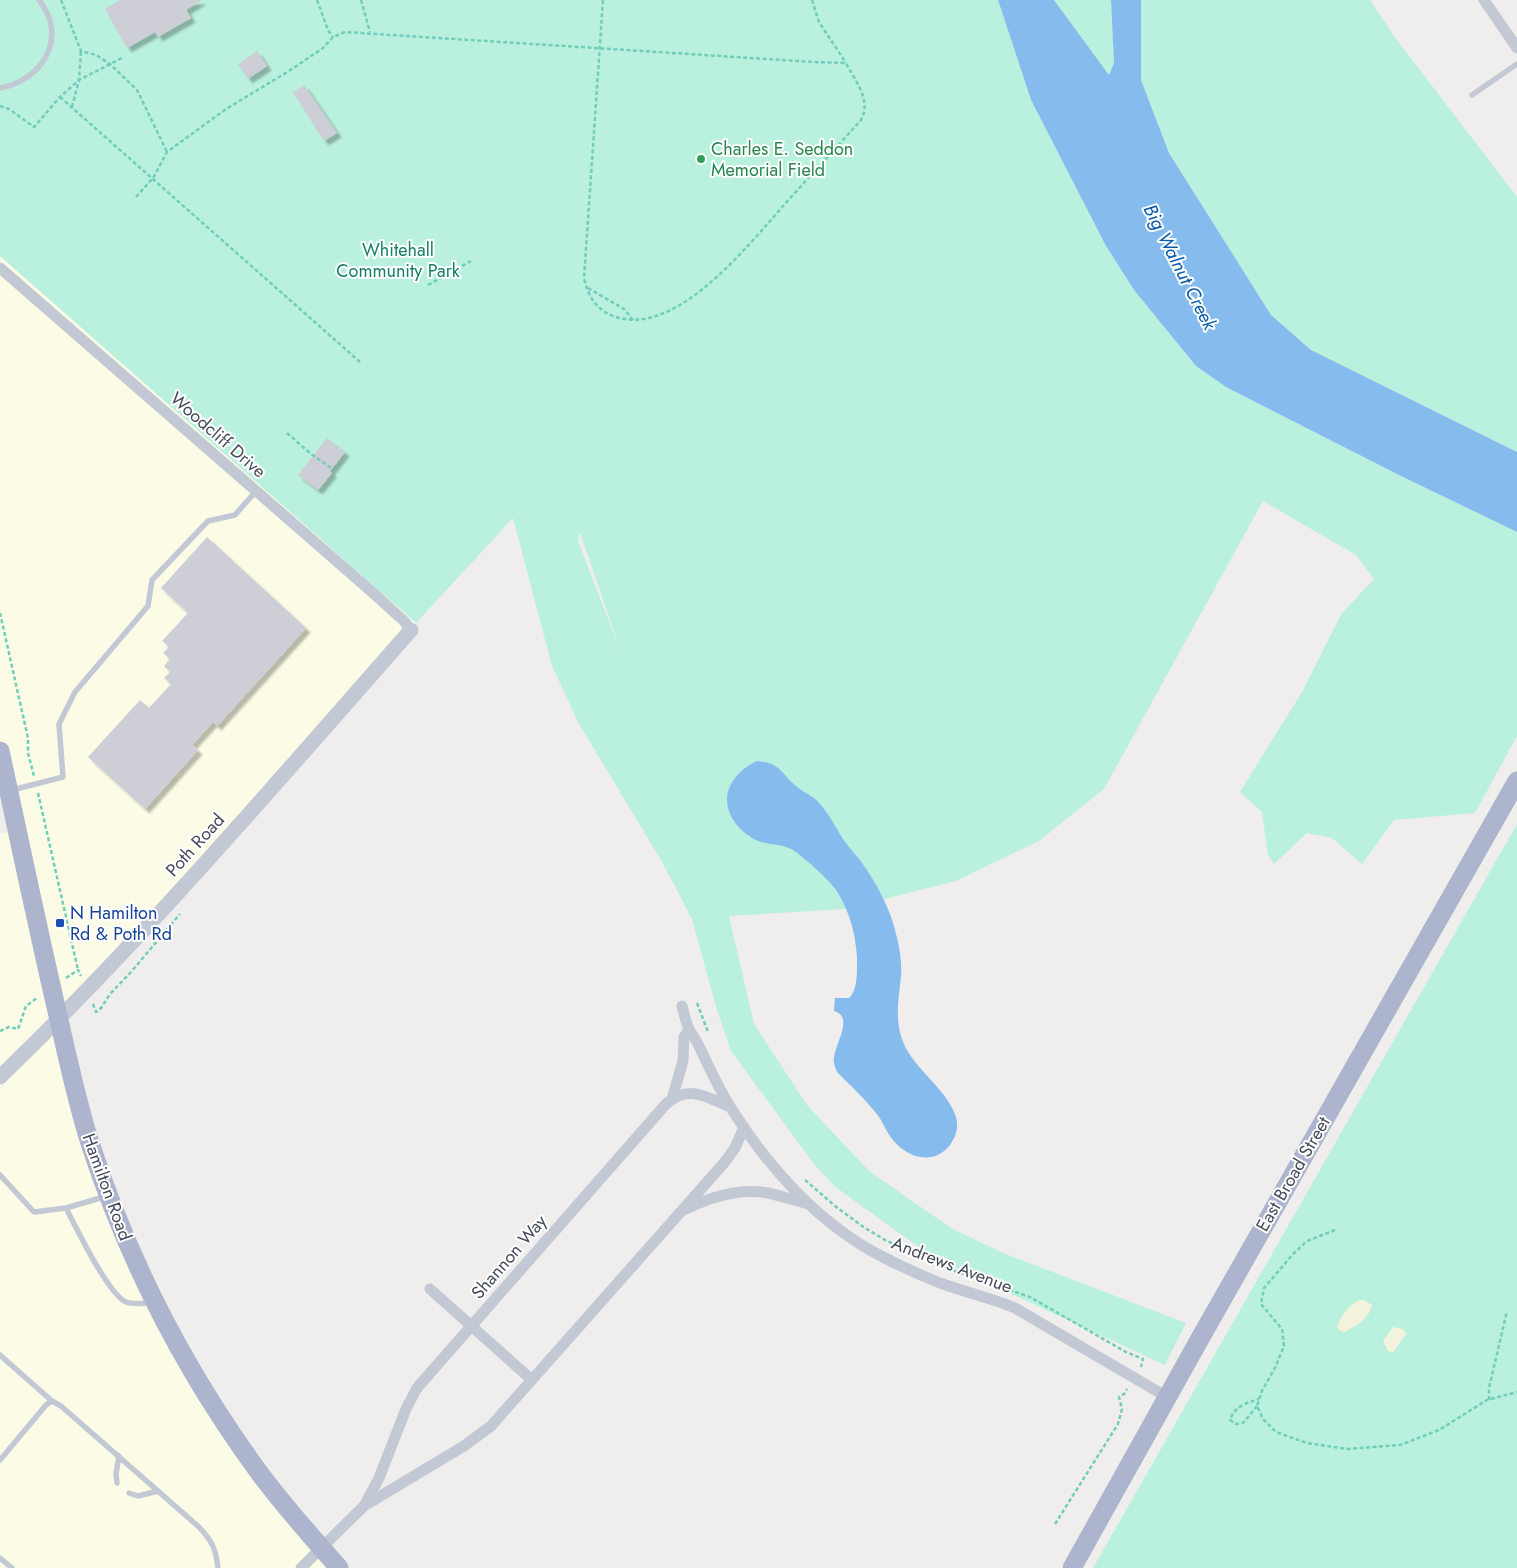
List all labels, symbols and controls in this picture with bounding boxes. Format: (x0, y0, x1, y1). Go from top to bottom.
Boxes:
place label: Charles E. Seddon Memorial Field (711, 136, 853, 183)
marker: Charles E. Seddon Memorial Field (695, 153, 707, 165)
water label: Big Walnut Creek (1137, 200, 1224, 335)
park label: Whitehall Community Park (336, 237, 460, 284)
street label: Woodcliff Drive (164, 386, 272, 484)
street label: Poth Road (160, 808, 230, 882)
place label: N Hamilton Rd & Poth Rd (70, 900, 172, 947)
marker: N Hamilton Rd & Poth Rd (54, 917, 66, 929)
street label: East Broad Street (1250, 1111, 1337, 1236)
street label: Hamilton Road (76, 1130, 138, 1244)
street label: Shannon Way (465, 1209, 553, 1305)
street label: Andrews Avenue (888, 1230, 1016, 1300)

